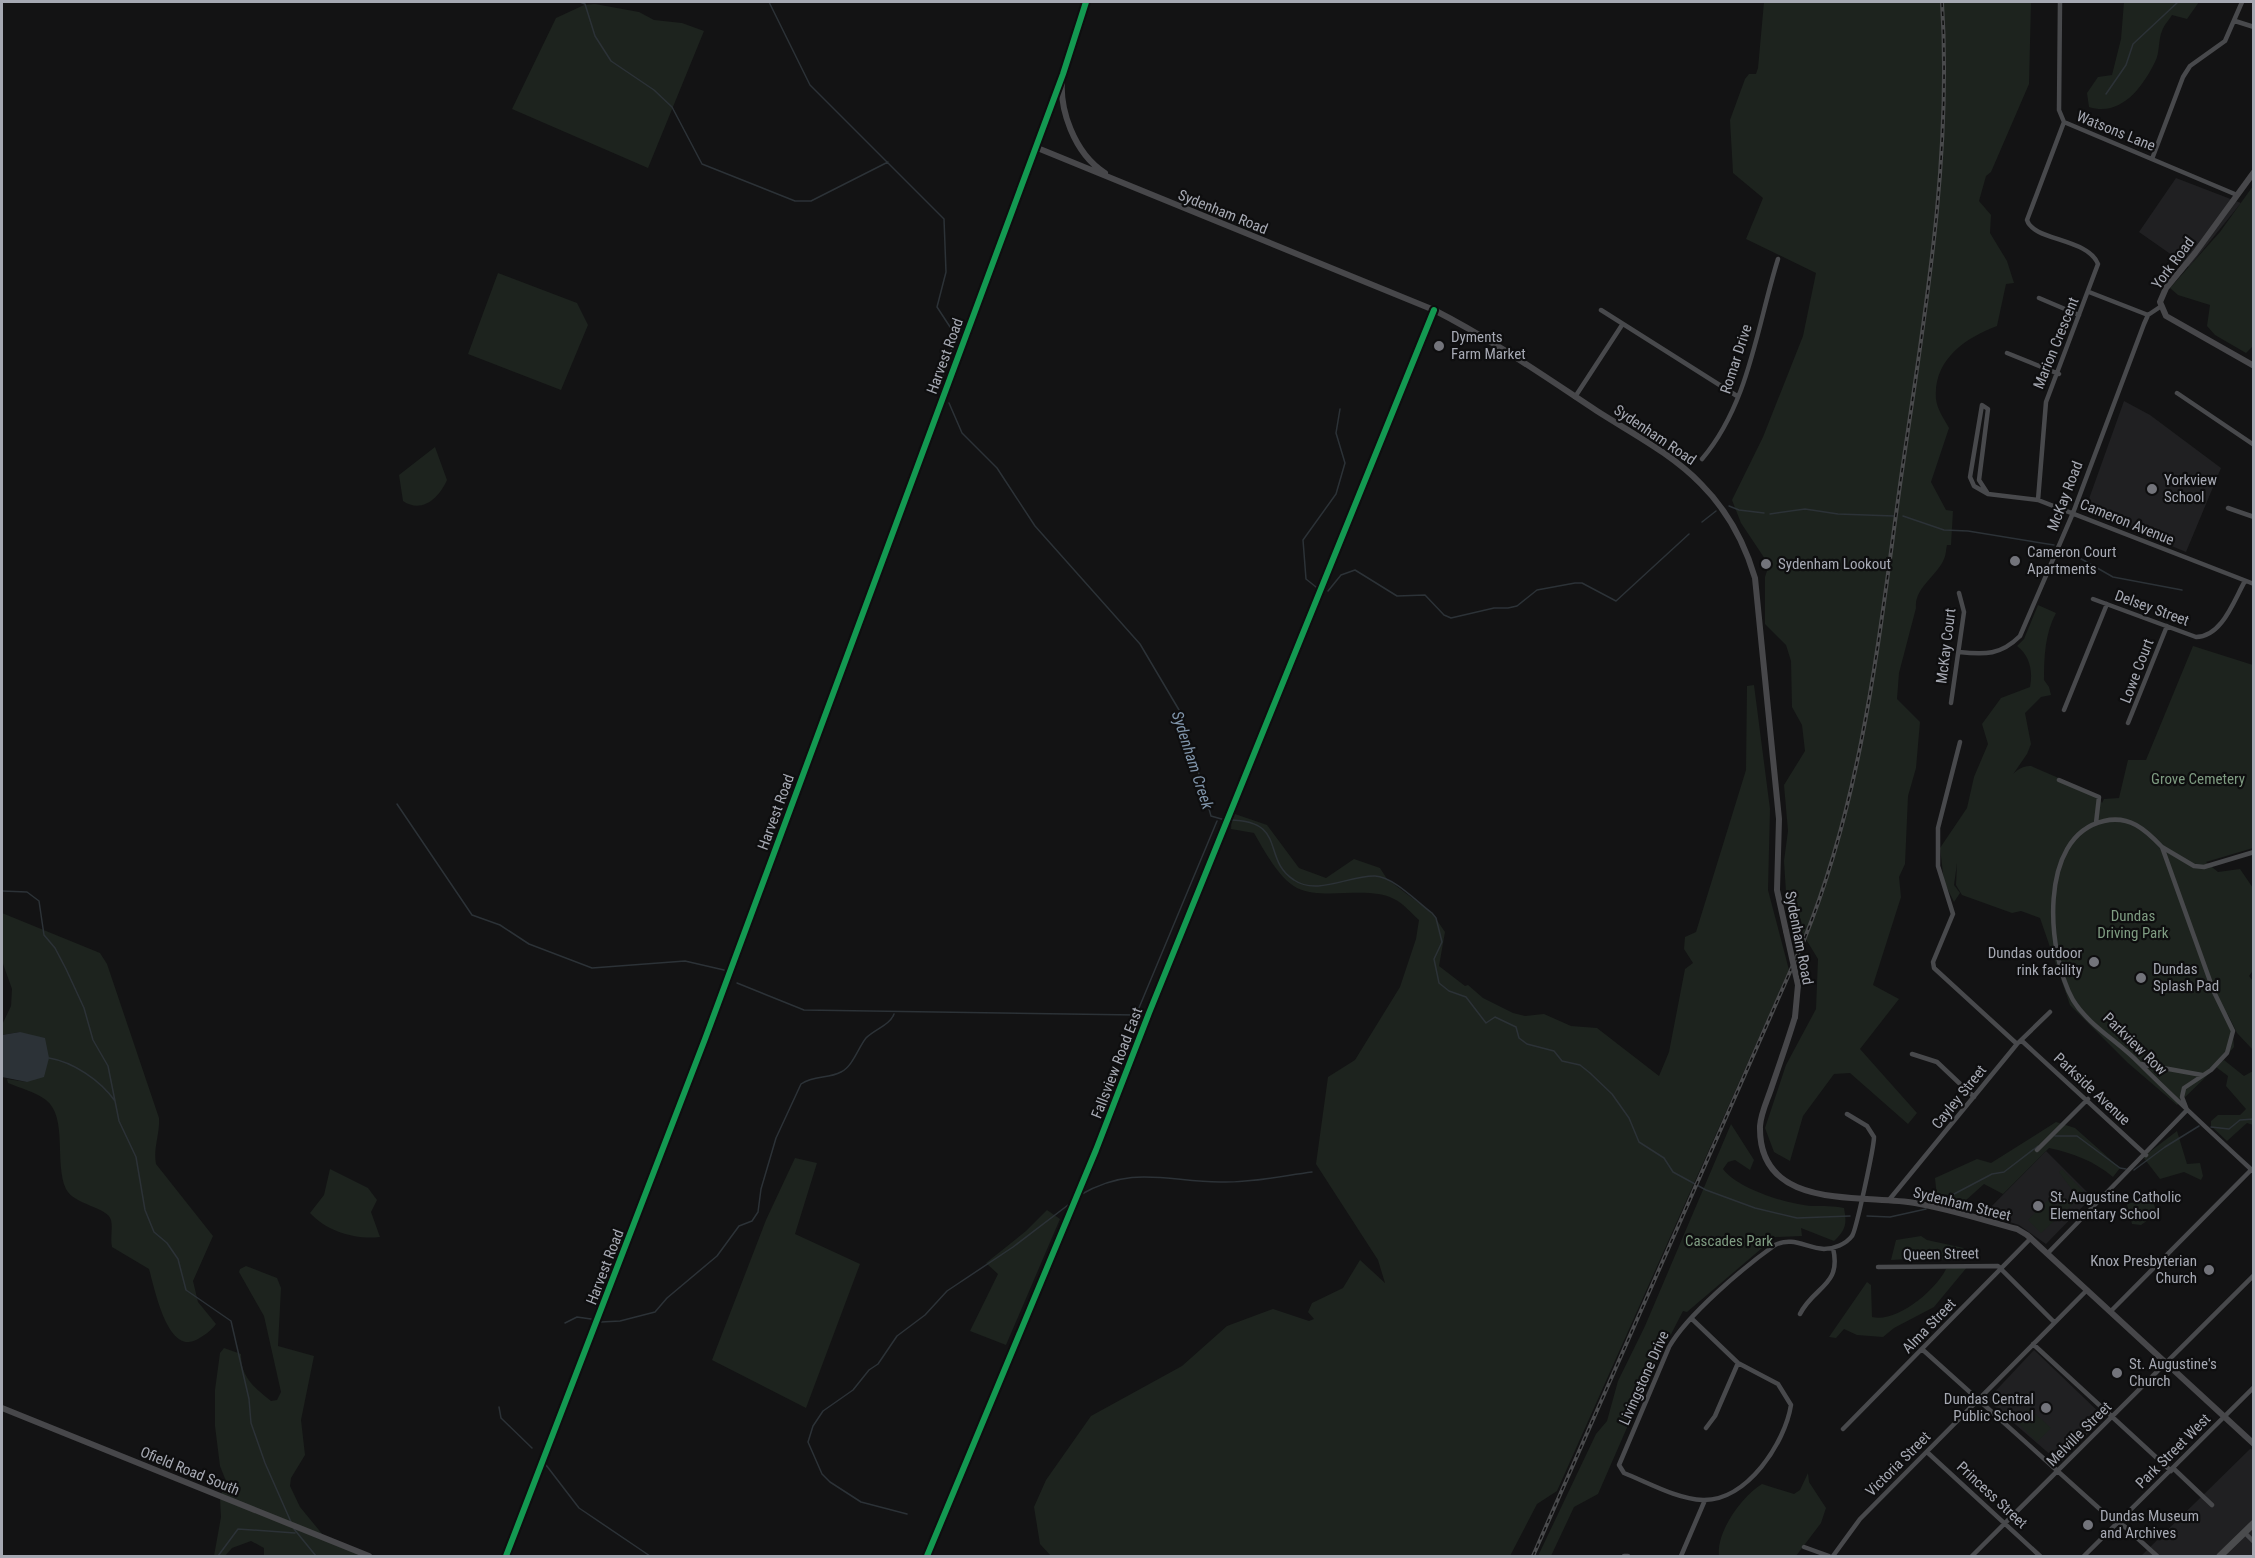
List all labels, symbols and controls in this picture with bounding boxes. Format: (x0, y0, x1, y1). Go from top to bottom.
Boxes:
street label: Watsons Lane (2074, 107, 2158, 155)
street label: Sydenham Road (1176, 186, 1270, 238)
street label: York Road (2148, 234, 2198, 292)
street label: Marion Crescent (2029, 295, 2083, 391)
street label: Harvest Road (923, 316, 967, 396)
street label: Romar Drive (1716, 322, 1756, 396)
place label: Dyments Farm Market (1451, 328, 1526, 363)
marker: Dyments Farm Market (1432, 339, 1446, 353)
street label: Sydenham Road (1611, 401, 1699, 469)
street label: McKay Road (2043, 459, 2087, 533)
place label: Yorkview School (2164, 471, 2217, 506)
marker: Yorkview School (2145, 482, 2159, 496)
street label: Cameron Avenue (2077, 495, 2177, 549)
place label: Cameron Court Apartments (2027, 543, 2116, 578)
marker: Cameron Court Apartments (2008, 554, 2022, 568)
place label: Sydenham Lookout (1778, 555, 1891, 573)
marker: Sydenham Lookout (1759, 557, 1773, 571)
street label: Delsey Street (2112, 586, 2192, 630)
street label: McKay Court (1932, 607, 1960, 685)
street label: Lowe Court (2116, 636, 2158, 706)
water label: Sydenham Creek (1168, 709, 1218, 813)
park label: Grove Cemetery (2151, 770, 2245, 788)
street label: Harvest Road (754, 772, 798, 852)
street label: Sydenham Road (1781, 890, 1817, 986)
park label: Dundas Driving Park (2097, 907, 2169, 942)
place label: Dundas outdoor rink facility (1988, 944, 2082, 979)
marker: Dundas outdoor rink facility (2087, 955, 2101, 969)
place label: Dundas Splash Pad (2153, 960, 2219, 995)
marker: Dundas Splash Pad (2134, 971, 2148, 985)
street label: Fallsview Road East (1088, 1005, 1146, 1121)
street label: Parkview Row (2099, 1009, 2171, 1079)
street label: Parkside Avenue (2050, 1049, 2134, 1129)
street label: Cayley Street (1928, 1061, 1990, 1133)
street label: Sydenham Street (1911, 1183, 2013, 1225)
place label: St. Augustine Catholic Elementary School (2050, 1188, 2181, 1223)
marker: St. Augustine Catholic Elementary School (2031, 1199, 2045, 1213)
street label: Harvest Road (582, 1227, 628, 1307)
park label: Cascades Park (1685, 1232, 1773, 1250)
street label: Queen Street (1903, 1244, 1979, 1264)
place label: Knox Presbyterian Church (2090, 1252, 2197, 1287)
marker: Knox Presbyterian Church (2202, 1263, 2216, 1277)
street label: Alma Street (1899, 1295, 1959, 1357)
street label: Livingstone Drive (1615, 1328, 1673, 1428)
place label: St. Augustine's Church (2129, 1355, 2217, 1390)
marker: St. Augustine's Church (2110, 1366, 2124, 1380)
place label: Dundas Central Public School (1944, 1390, 2034, 1425)
street label: Melville Street (2043, 1398, 2115, 1470)
marker: Dundas Central Public School (2039, 1401, 2053, 1415)
street label: Park Street West (2132, 1410, 2214, 1492)
street label: Victoria Street (1862, 1428, 1934, 1500)
street label: Ofield Road South (138, 1443, 242, 1499)
street label: Princess Street (1953, 1458, 2031, 1532)
place label: Dundas Museum and Archives (2100, 1507, 2199, 1542)
marker: Dundas Museum and Archives (2081, 1518, 2095, 1532)

